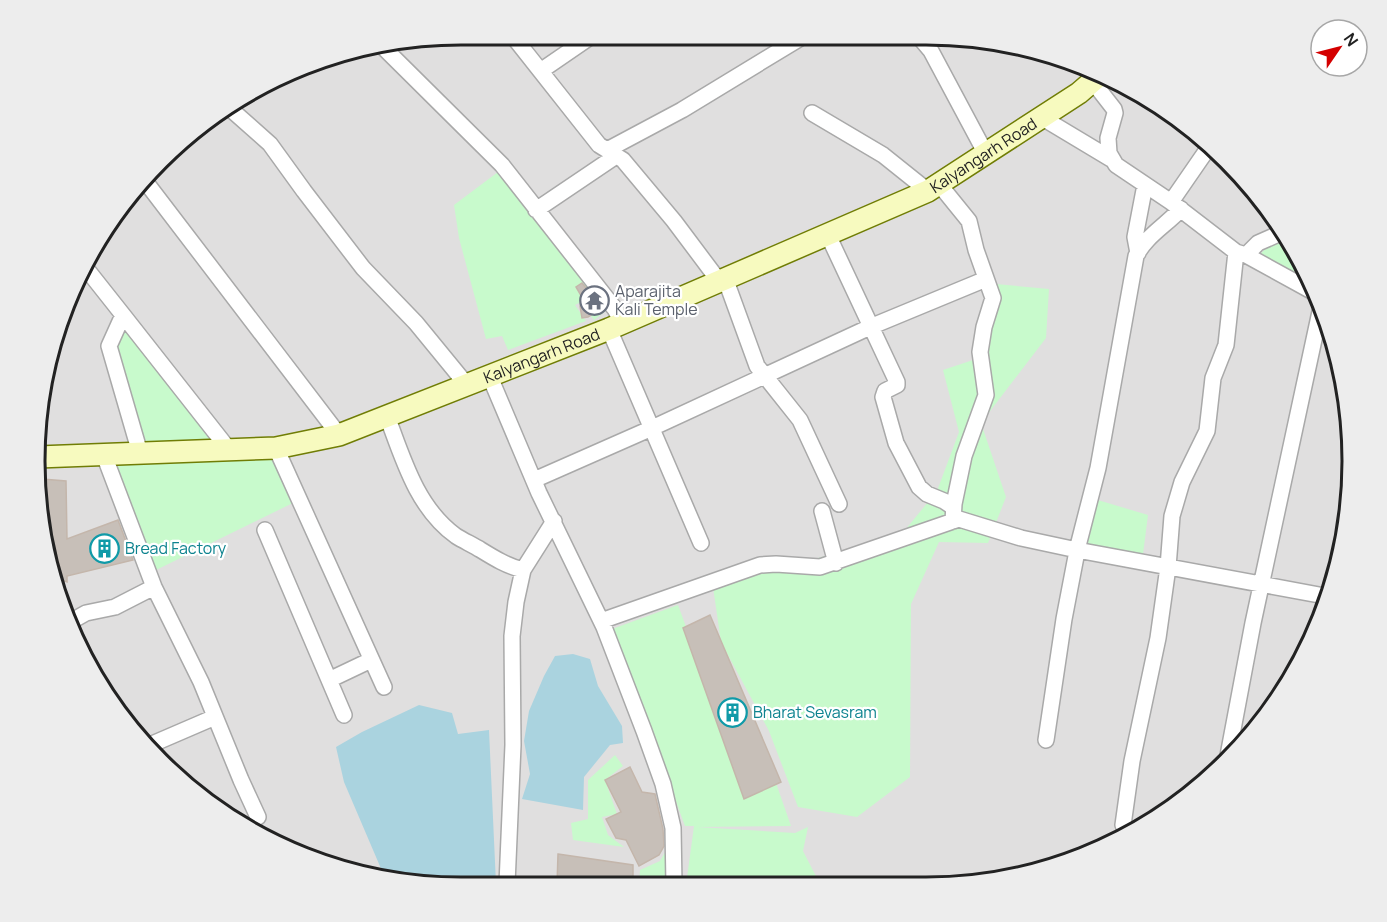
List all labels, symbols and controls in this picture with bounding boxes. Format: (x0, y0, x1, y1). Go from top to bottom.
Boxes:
north arrow (1309, 18, 1369, 78)
text: N (1339, 28, 1364, 50)
street label: Kalyangarh Road (925, 112, 1041, 198)
place label: Aparajita Kali Temple (615, 280, 698, 320)
temple icon: Aparajita Kali Temple (578, 284, 610, 316)
street label: Kalyangarh Road (480, 323, 603, 388)
building icon: Bread Factory (88, 532, 120, 564)
place label: Bread Factory (125, 537, 227, 559)
building icon: Bharat Sevasram (716, 696, 748, 728)
place label: Bharat Sevasram (753, 701, 877, 723)

